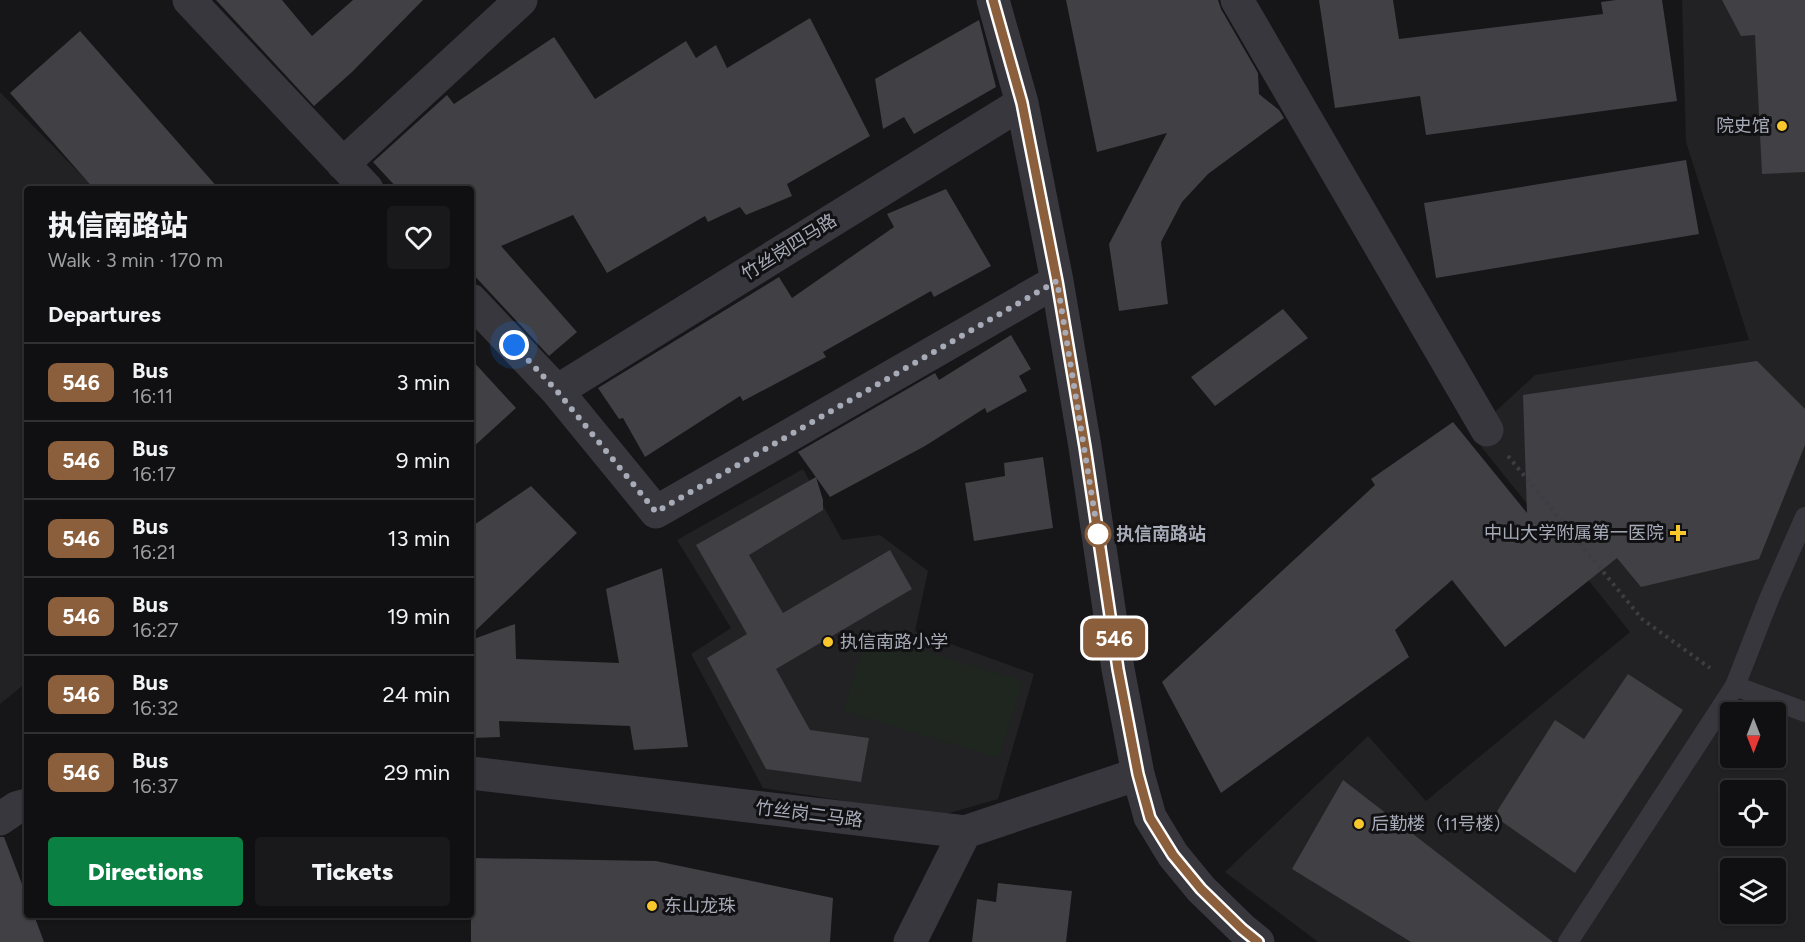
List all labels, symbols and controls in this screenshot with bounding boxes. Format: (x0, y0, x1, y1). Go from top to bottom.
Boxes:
place label: 院史馆 (1716, 115, 1770, 137)
marker: 院史馆 (1775, 119, 1789, 133)
button: heart (387, 206, 450, 269)
text: 执信南路站 (48, 208, 188, 242)
street label: 竹丝岗四马路 (737, 209, 841, 285)
text: Walk · 3 min · 170 m (48, 248, 223, 272)
text: Departures (48, 301, 161, 328)
your location (499, 330, 529, 360)
text: Bus (132, 357, 168, 384)
text: 3 min (396, 369, 450, 396)
text: 546 (62, 370, 100, 395)
text: 16:11 (132, 384, 173, 408)
text: Bus (132, 435, 168, 462)
text: 9 min (396, 447, 450, 474)
text: 546 (62, 448, 100, 473)
text: 16:17 (132, 462, 176, 486)
text: Bus (132, 513, 168, 540)
marker: 执信南路站 (1085, 521, 1111, 547)
place label: 中山大学附属第一医院 (1484, 522, 1664, 544)
place label: 执信南路站 (1116, 523, 1206, 545)
marker: 中山大学附属第一医院 (1669, 524, 1687, 542)
text: 13 min (387, 525, 450, 552)
text: 546 (62, 526, 100, 551)
text: 16:21 (132, 540, 176, 564)
text: Bus (132, 591, 168, 618)
text: 19 min (387, 603, 450, 630)
text: 546 (62, 604, 100, 629)
text: 16:27 (132, 618, 179, 642)
line badge: 546 (1080, 618, 1148, 658)
text: 546 (1095, 626, 1133, 651)
place label: 执信南路小学 (840, 631, 948, 653)
marker: 执信南路小学 (821, 635, 835, 649)
text: Bus (132, 669, 168, 696)
text: 24 min (383, 681, 450, 708)
text: 546 (62, 682, 100, 707)
text: 16:32 (132, 696, 179, 720)
north arrow (1720, 702, 1786, 768)
map controls (1720, 702, 1786, 924)
text: Bus (132, 747, 168, 774)
text: 29 min (384, 759, 450, 786)
text: 546 (62, 760, 100, 785)
text: 16:37 (132, 774, 178, 798)
button: locate (1720, 780, 1786, 846)
street label: 竹丝岗二马路 (754, 797, 864, 831)
place label: 后勤楼（11号楼） (1371, 813, 1512, 835)
marker: 后勤楼（11号楼） (1352, 817, 1366, 831)
button: Directions (48, 837, 243, 906)
button: Tickets (255, 837, 450, 906)
button: layers (1720, 858, 1786, 924)
place label: 东山龙珠 (664, 895, 736, 917)
marker: 东山龙珠 (645, 899, 659, 913)

